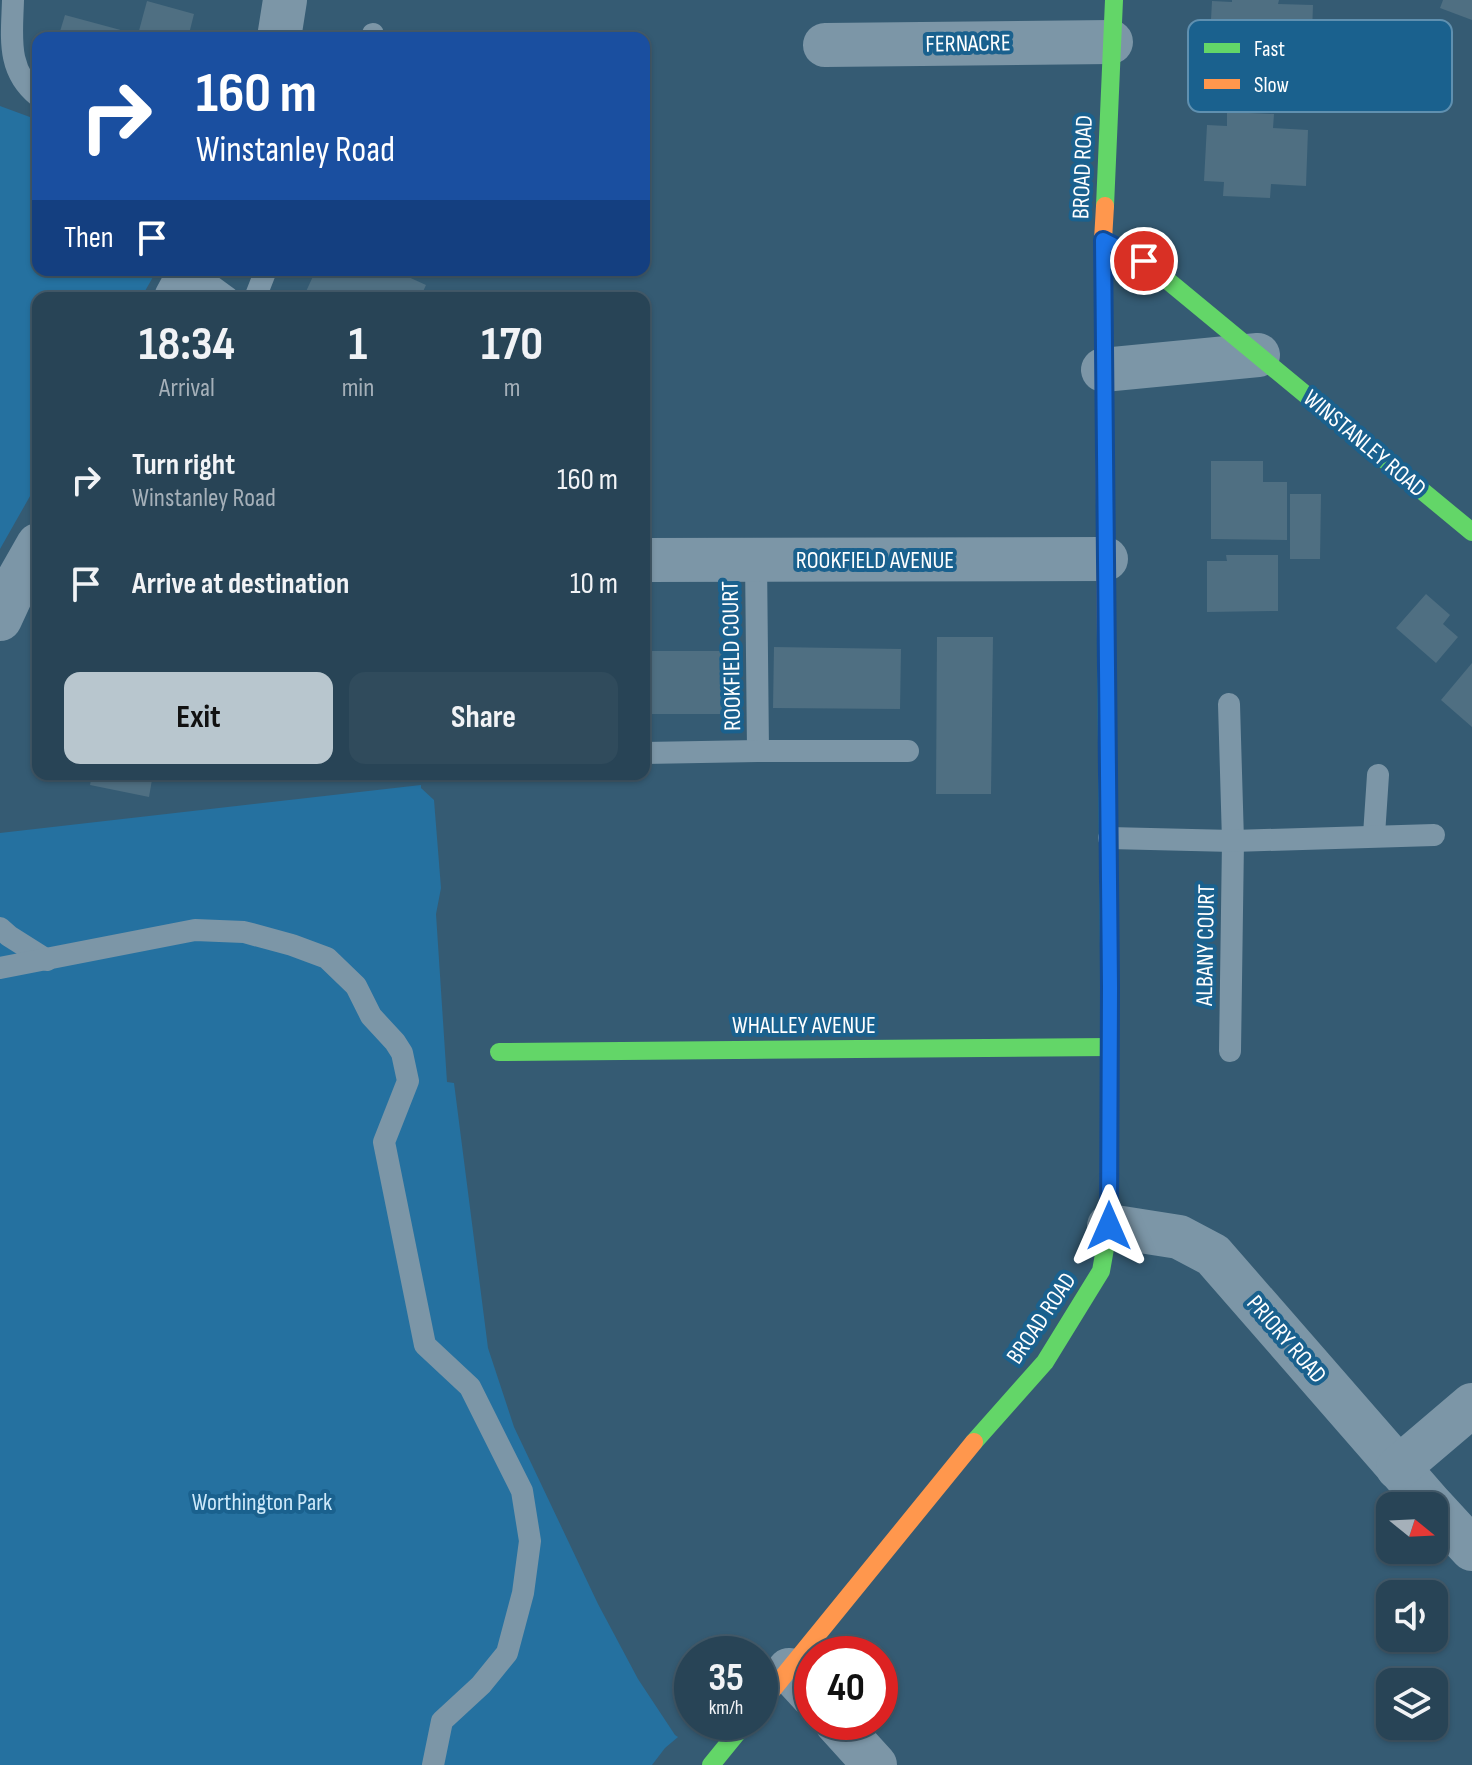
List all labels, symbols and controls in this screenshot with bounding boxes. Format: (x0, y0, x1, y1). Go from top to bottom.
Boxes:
legend (1188, 20, 1452, 112)
street label: FERNACRE (925, 28, 1011, 59)
text: Fast (1254, 36, 1285, 63)
text: 160 m (196, 61, 317, 128)
icon: right (64, 64, 168, 168)
text: Slow (1254, 72, 1289, 99)
street label: BROAD ROAD (1066, 115, 1099, 219)
text: Winstanley Road (196, 129, 395, 172)
icon: arrive (130, 216, 174, 260)
text: Then (64, 220, 114, 256)
pin (1110, 227, 1178, 295)
icon: arrive (1122, 239, 1166, 283)
text: 18:34 (139, 316, 235, 373)
text: 1 (349, 316, 367, 373)
text: 170 (481, 316, 543, 373)
text: Arrival (159, 373, 215, 404)
text: min (342, 373, 374, 404)
text: m (504, 373, 521, 404)
street label: WINSTANLEY ROAD (1297, 384, 1432, 503)
text: Turn right (132, 447, 235, 483)
icon: right (64, 458, 108, 502)
text: 160 m (557, 462, 618, 498)
text: Winstanley Road (132, 483, 276, 514)
street label: ROOKFIELD AVENUE (796, 546, 954, 575)
icon: arrive (64, 562, 108, 606)
text: Arrive at destination (132, 566, 349, 602)
text: 10 m (570, 566, 618, 602)
street label: ROOKFIELD COURT (716, 581, 747, 731)
button: Exit (64, 672, 333, 764)
button: Share (349, 672, 618, 764)
street label: ALBANY COURT (1190, 884, 1221, 1007)
street label: WHALLEY AVENUE (732, 1011, 876, 1040)
position arrow (1067, 1184, 1151, 1268)
street label: BROAD ROAD (1000, 1267, 1082, 1369)
street label: PRIORY ROAD (1241, 1289, 1333, 1389)
park label: Worthington Park (192, 1488, 332, 1517)
north arrow (1376, 1492, 1448, 1564)
map controls (1376, 1492, 1448, 1740)
button: sound (1376, 1580, 1448, 1652)
speed limit sign: 40 (794, 1636, 898, 1740)
text: 35 (708, 1654, 744, 1702)
button: layers (1376, 1668, 1448, 1740)
text: km/h (709, 1696, 743, 1720)

